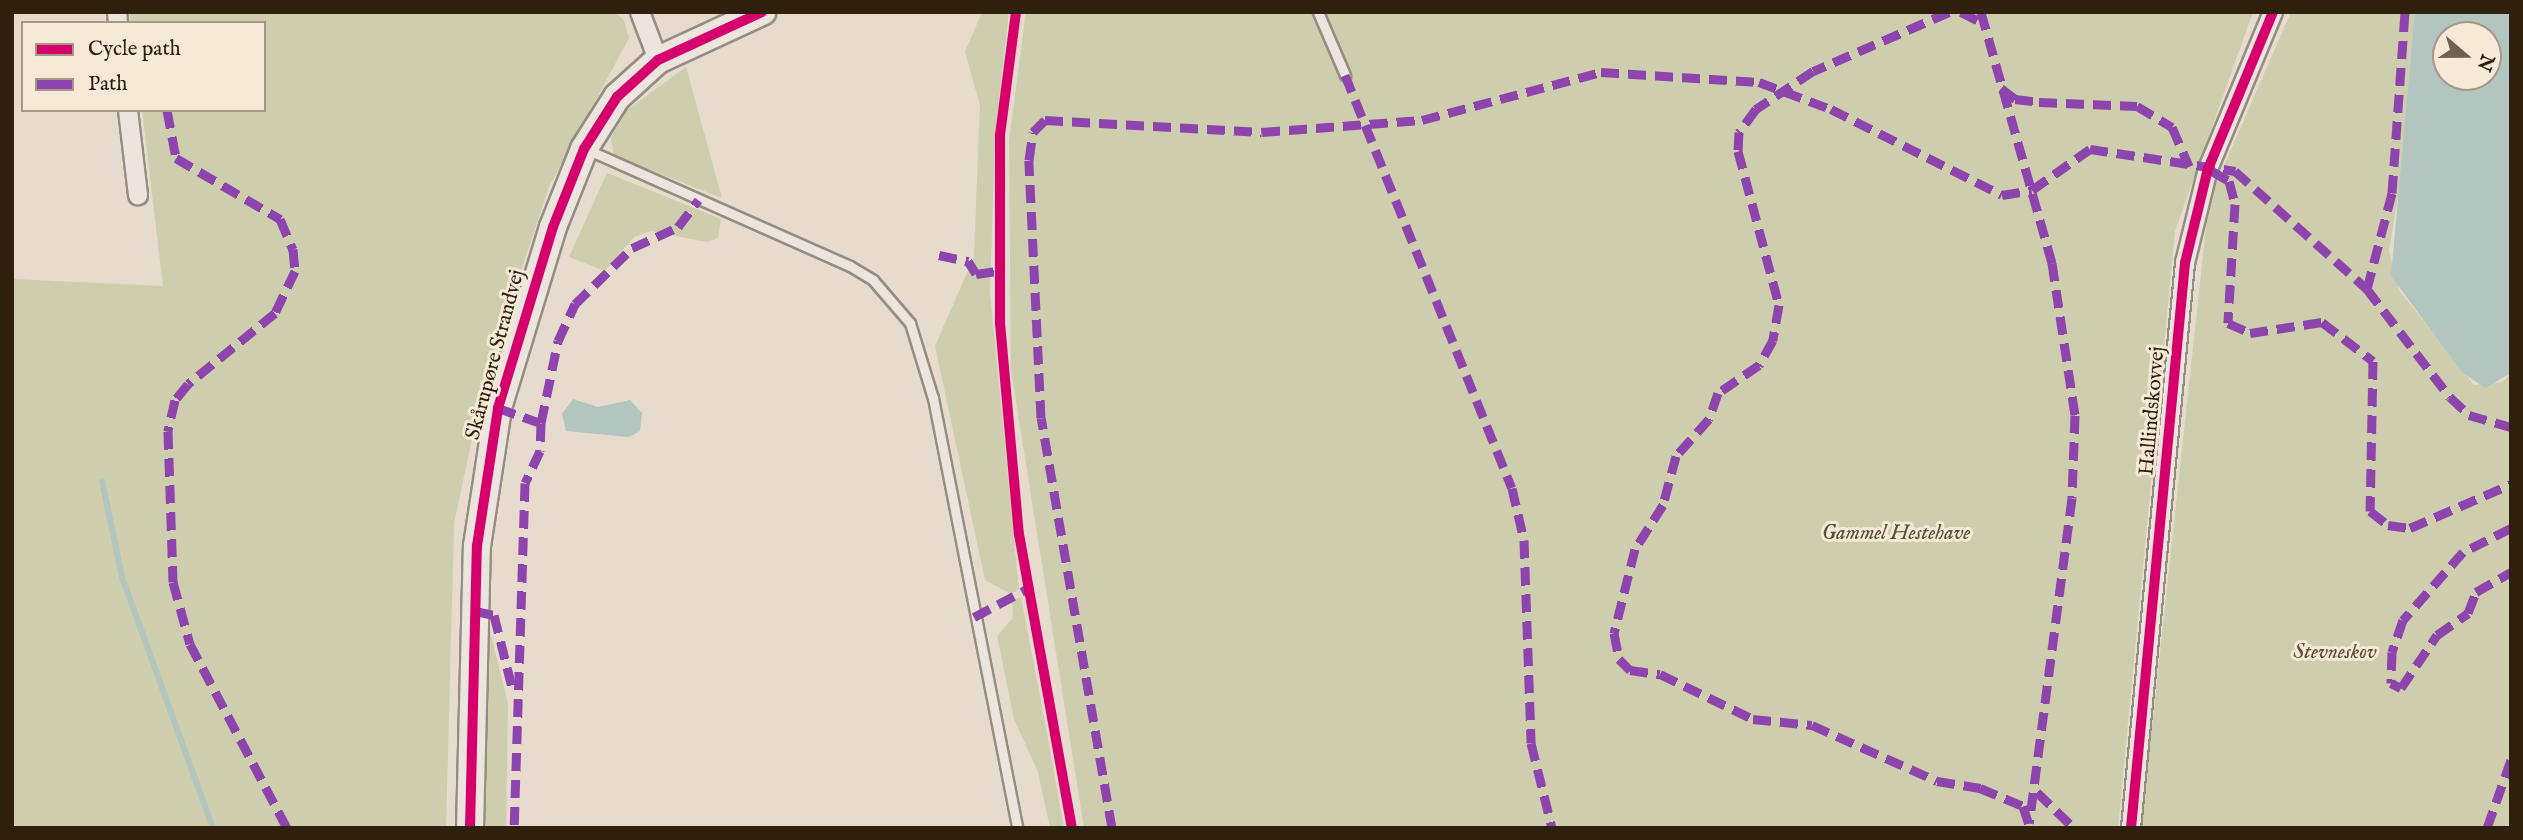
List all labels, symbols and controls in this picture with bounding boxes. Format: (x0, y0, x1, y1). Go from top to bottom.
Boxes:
legend (21, 21, 266, 112)
north arrow (2432, 21, 2502, 91)
text: Cycle path (88, 36, 181, 63)
text: N (2471, 51, 2499, 74)
text: Path (88, 71, 127, 98)
street label: Skårupøre Strandvej (461, 267, 531, 443)
street label: Hallindskovvej (2135, 345, 2171, 477)
park label: Gammel Hestehave (1822, 521, 1970, 547)
park label: Stevneskov (2293, 640, 2377, 666)

